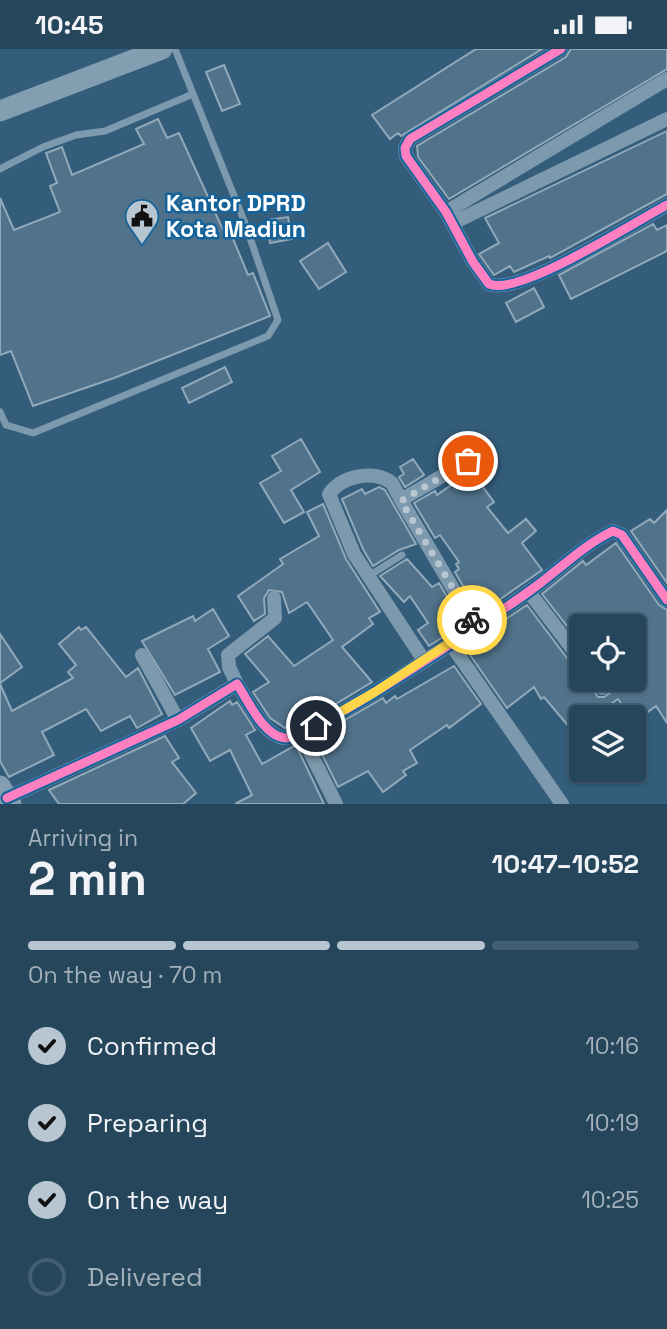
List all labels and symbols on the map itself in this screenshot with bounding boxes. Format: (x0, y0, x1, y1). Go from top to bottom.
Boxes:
place label: Kantor DPRD Kota Madiun (166, 188, 306, 244)
public building icon: Kantor DPRD Kota Madiun (123, 197, 161, 246)
pin (438, 431, 498, 491)
courier (437, 585, 507, 655)
pin (286, 696, 346, 756)

